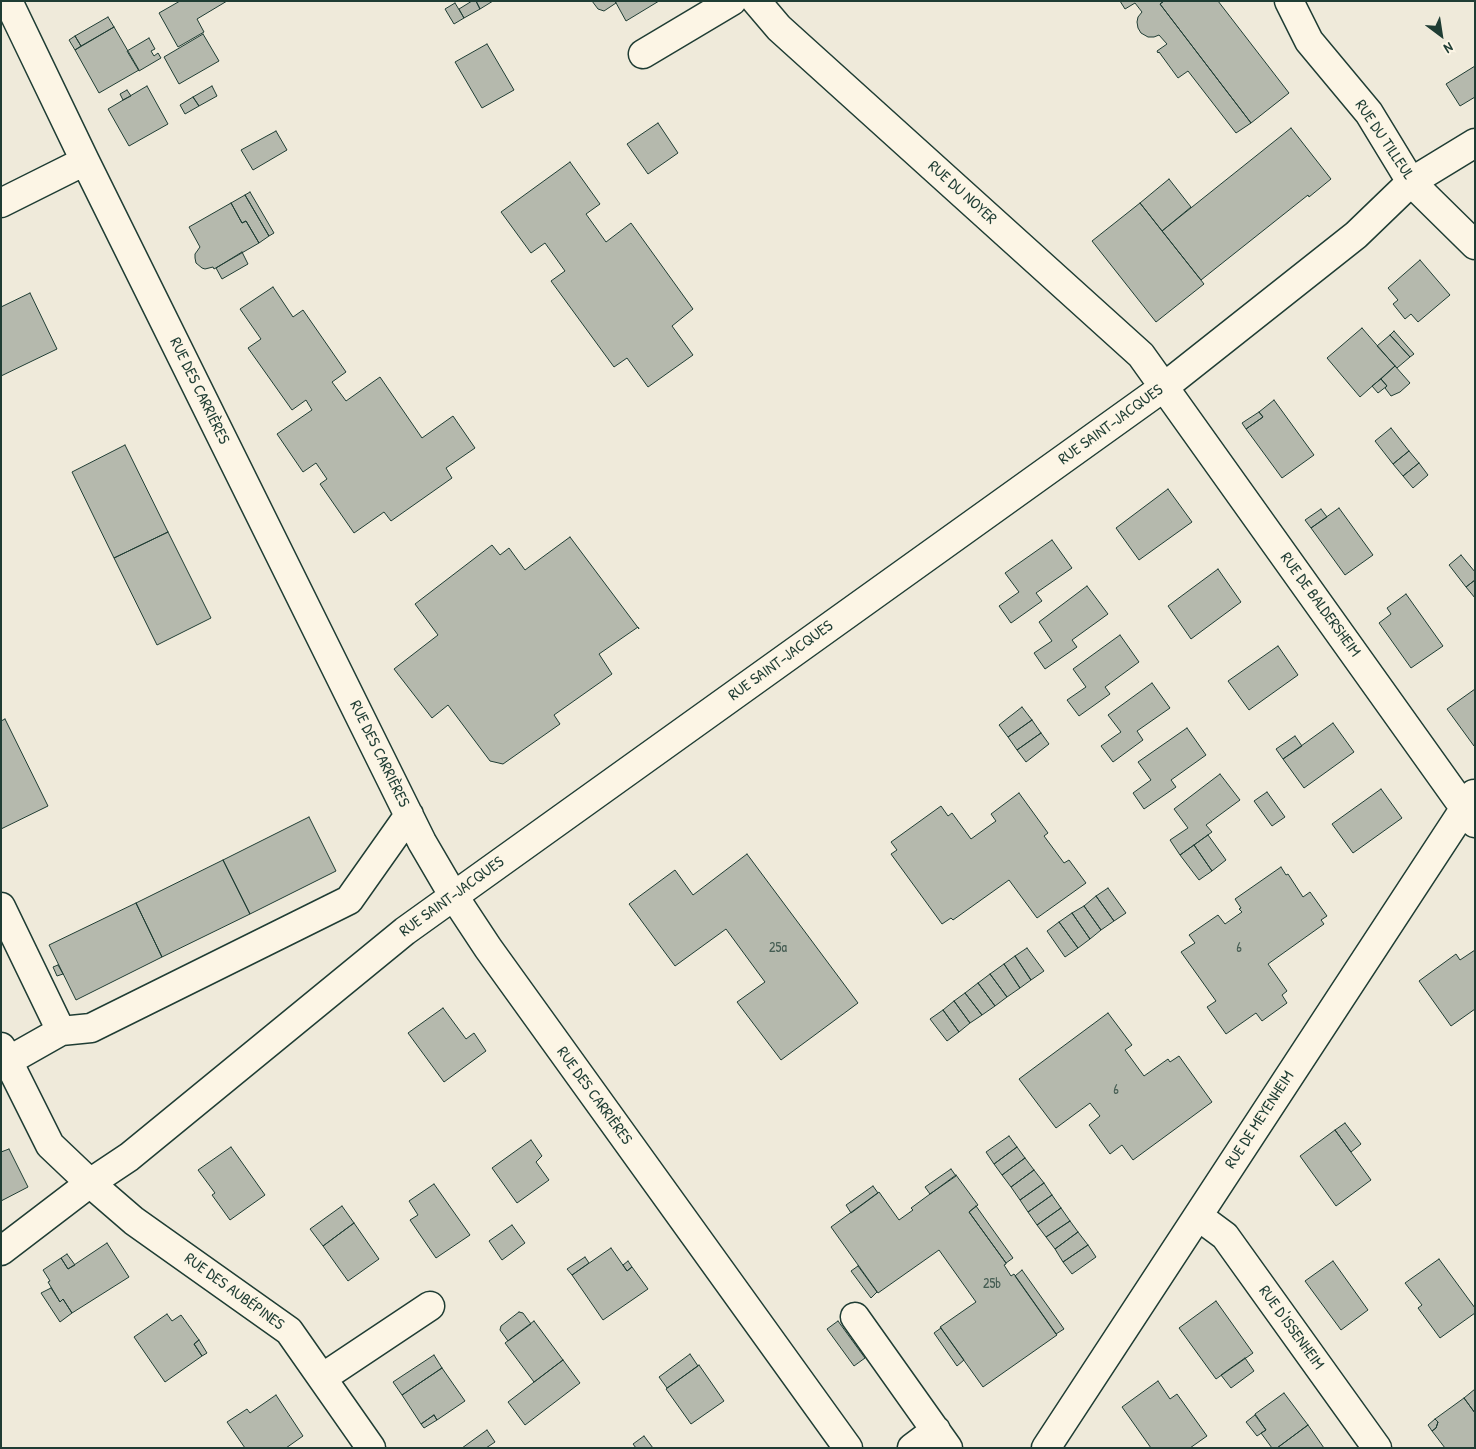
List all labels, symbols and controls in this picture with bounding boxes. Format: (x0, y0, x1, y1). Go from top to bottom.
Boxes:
north arrow (1416, 10, 1466, 60)
text: N (1441, 38, 1457, 58)
street label: RUE DU TILLEUL (1350, 97, 1418, 183)
street label: RUE DU NOYER (924, 157, 1000, 229)
street label: RUE DES CARRIÈRES (165, 335, 233, 447)
street label: RUE SAINT-JACQUES (1055, 381, 1167, 469)
street label: RUE DE BALDERSHEIM (1276, 549, 1364, 661)
street label: RUE SAINT-JACQUES (725, 617, 837, 705)
street label: RUE DES CARRIÈRES (345, 698, 413, 810)
street label: RUE SAINT-JACQUES (396, 853, 508, 941)
house number: 25a (769, 940, 787, 956)
house number: 6 (1236, 940, 1242, 956)
street label: RUE DES CARRIÈRES (552, 1043, 636, 1149)
street label: RUE DE MEYENHEIM (1221, 1068, 1299, 1172)
house number: 6 (1113, 1082, 1119, 1098)
street label: RUE DES AUBÉPINES (180, 1249, 288, 1335)
house number: 25b (983, 1276, 1001, 1292)
street label: RUE D'ISSENHEIM (1254, 1282, 1328, 1374)

